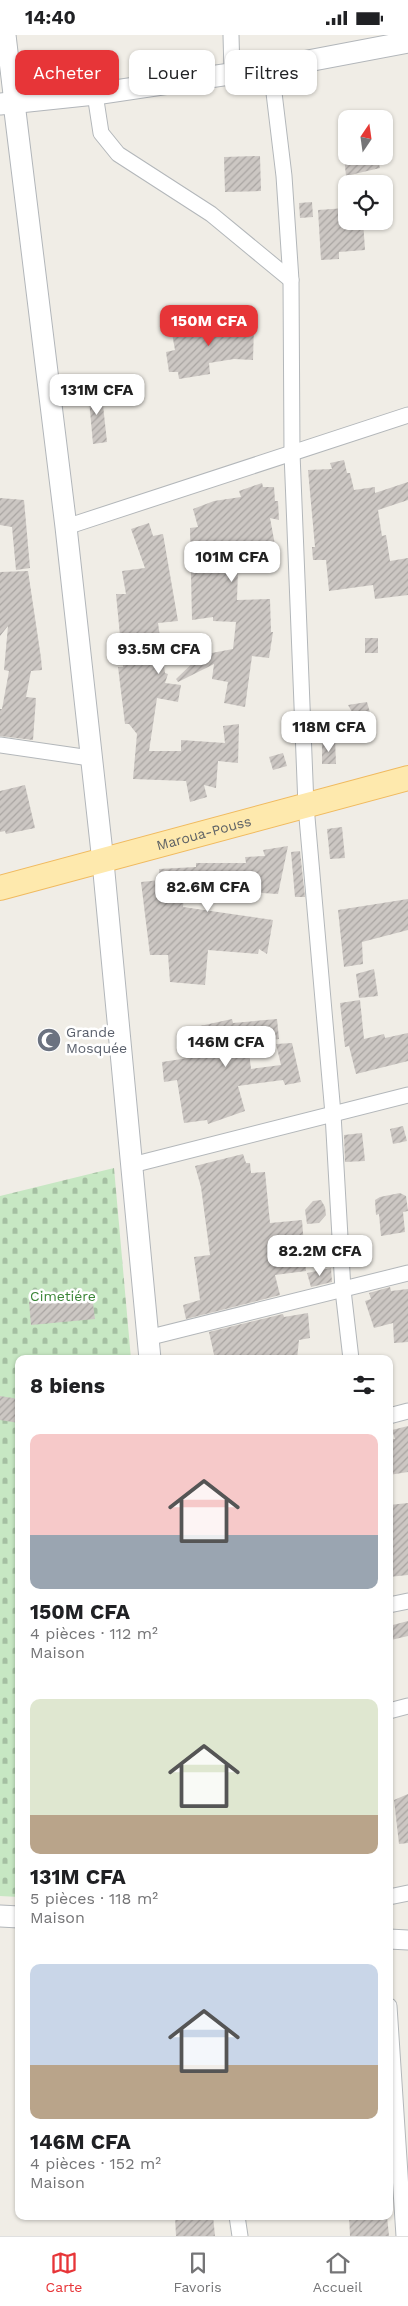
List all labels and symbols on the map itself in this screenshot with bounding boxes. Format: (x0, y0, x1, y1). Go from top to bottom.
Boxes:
north arrow (338, 110, 392, 165)
pin: 150M CFA (157, 305, 261, 347)
pin: 131M CFA (45, 373, 149, 416)
pin: 101M CFA (180, 541, 284, 583)
pin: 93.5M CFA (102, 633, 216, 675)
pin: 118M CFA (277, 711, 381, 753)
street label: Maroua-Pouss (155, 813, 253, 853)
pin: 82.6M CFA (151, 871, 265, 913)
place label: Grande Mosquée (66, 1024, 127, 1056)
pin: 146M CFA (174, 1025, 278, 1068)
mosque icon: Grande Mosquée (36, 1027, 62, 1053)
pin: 82.2M CFA (263, 1235, 377, 1277)
park label: Cimetiére (30, 1288, 96, 1304)

